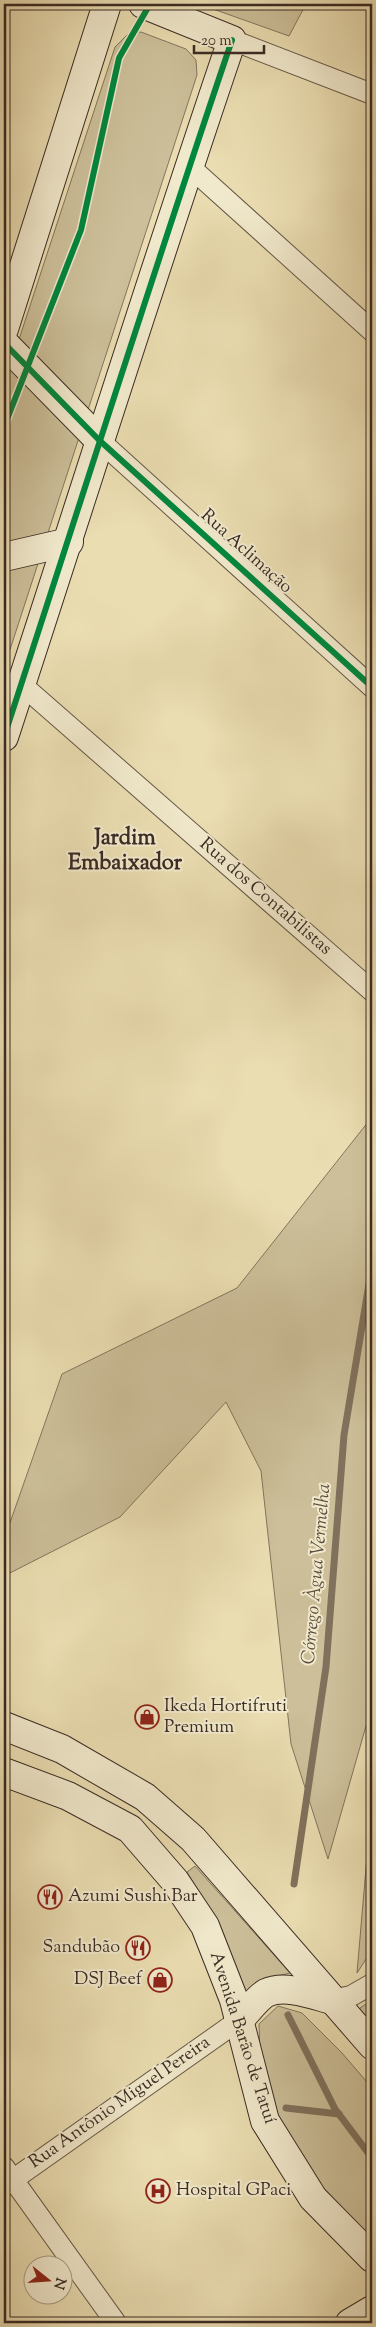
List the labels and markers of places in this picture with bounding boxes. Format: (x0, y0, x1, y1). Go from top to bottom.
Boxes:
place label: Ikeda Hortifruti Premium (164, 1694, 287, 1741)
shop icon: Ikeda Hortifruti Premium (134, 1704, 160, 1730)
restaurant icon: Azumi Sushi Bar (37, 1884, 63, 1910)
place label: Azumi Sushi Bar (68, 1884, 198, 1910)
place label: Sandubão (43, 1935, 120, 1961)
restaurant icon: Sandubão (125, 1935, 151, 1961)
place label: DSJ Beef (74, 1967, 143, 1993)
shop icon: DSJ Beef (147, 1967, 173, 1993)
hospital icon: Hospital GPaci (145, 2178, 171, 2204)
place label: Hospital GPaci (176, 2178, 291, 2204)

